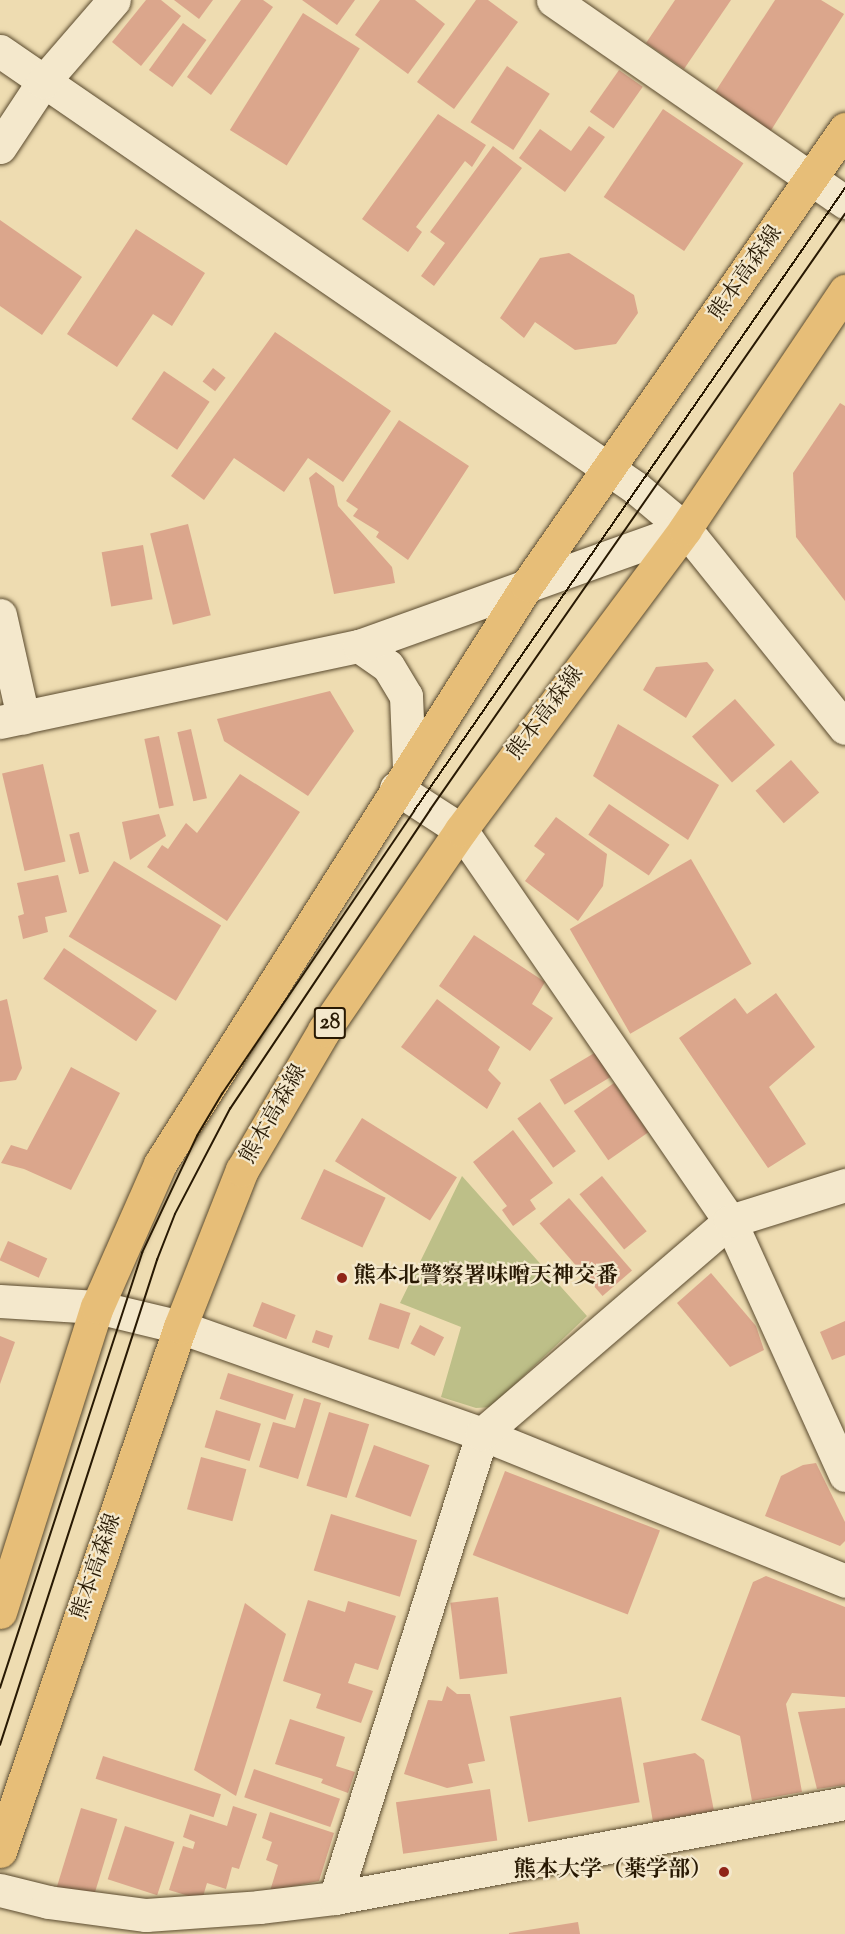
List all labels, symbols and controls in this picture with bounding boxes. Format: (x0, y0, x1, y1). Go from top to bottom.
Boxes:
street label: 熊本高森線 (705, 221, 789, 327)
street label: 熊本高森線 (503, 662, 591, 766)
road number: 28 (314, 1005, 346, 1041)
street label: 熊本高森線 (236, 1061, 314, 1169)
place label: 熊本北警察署味噌天神交番 (354, 1265, 618, 1291)
marker: 熊本北警察署味噌天神交番 (335, 1271, 349, 1285)
street label: 熊本高森線 (68, 1511, 128, 1623)
place label: 熊本大学（薬学部） (514, 1859, 712, 1885)
marker: 熊本大学（薬学部） (717, 1865, 731, 1879)

